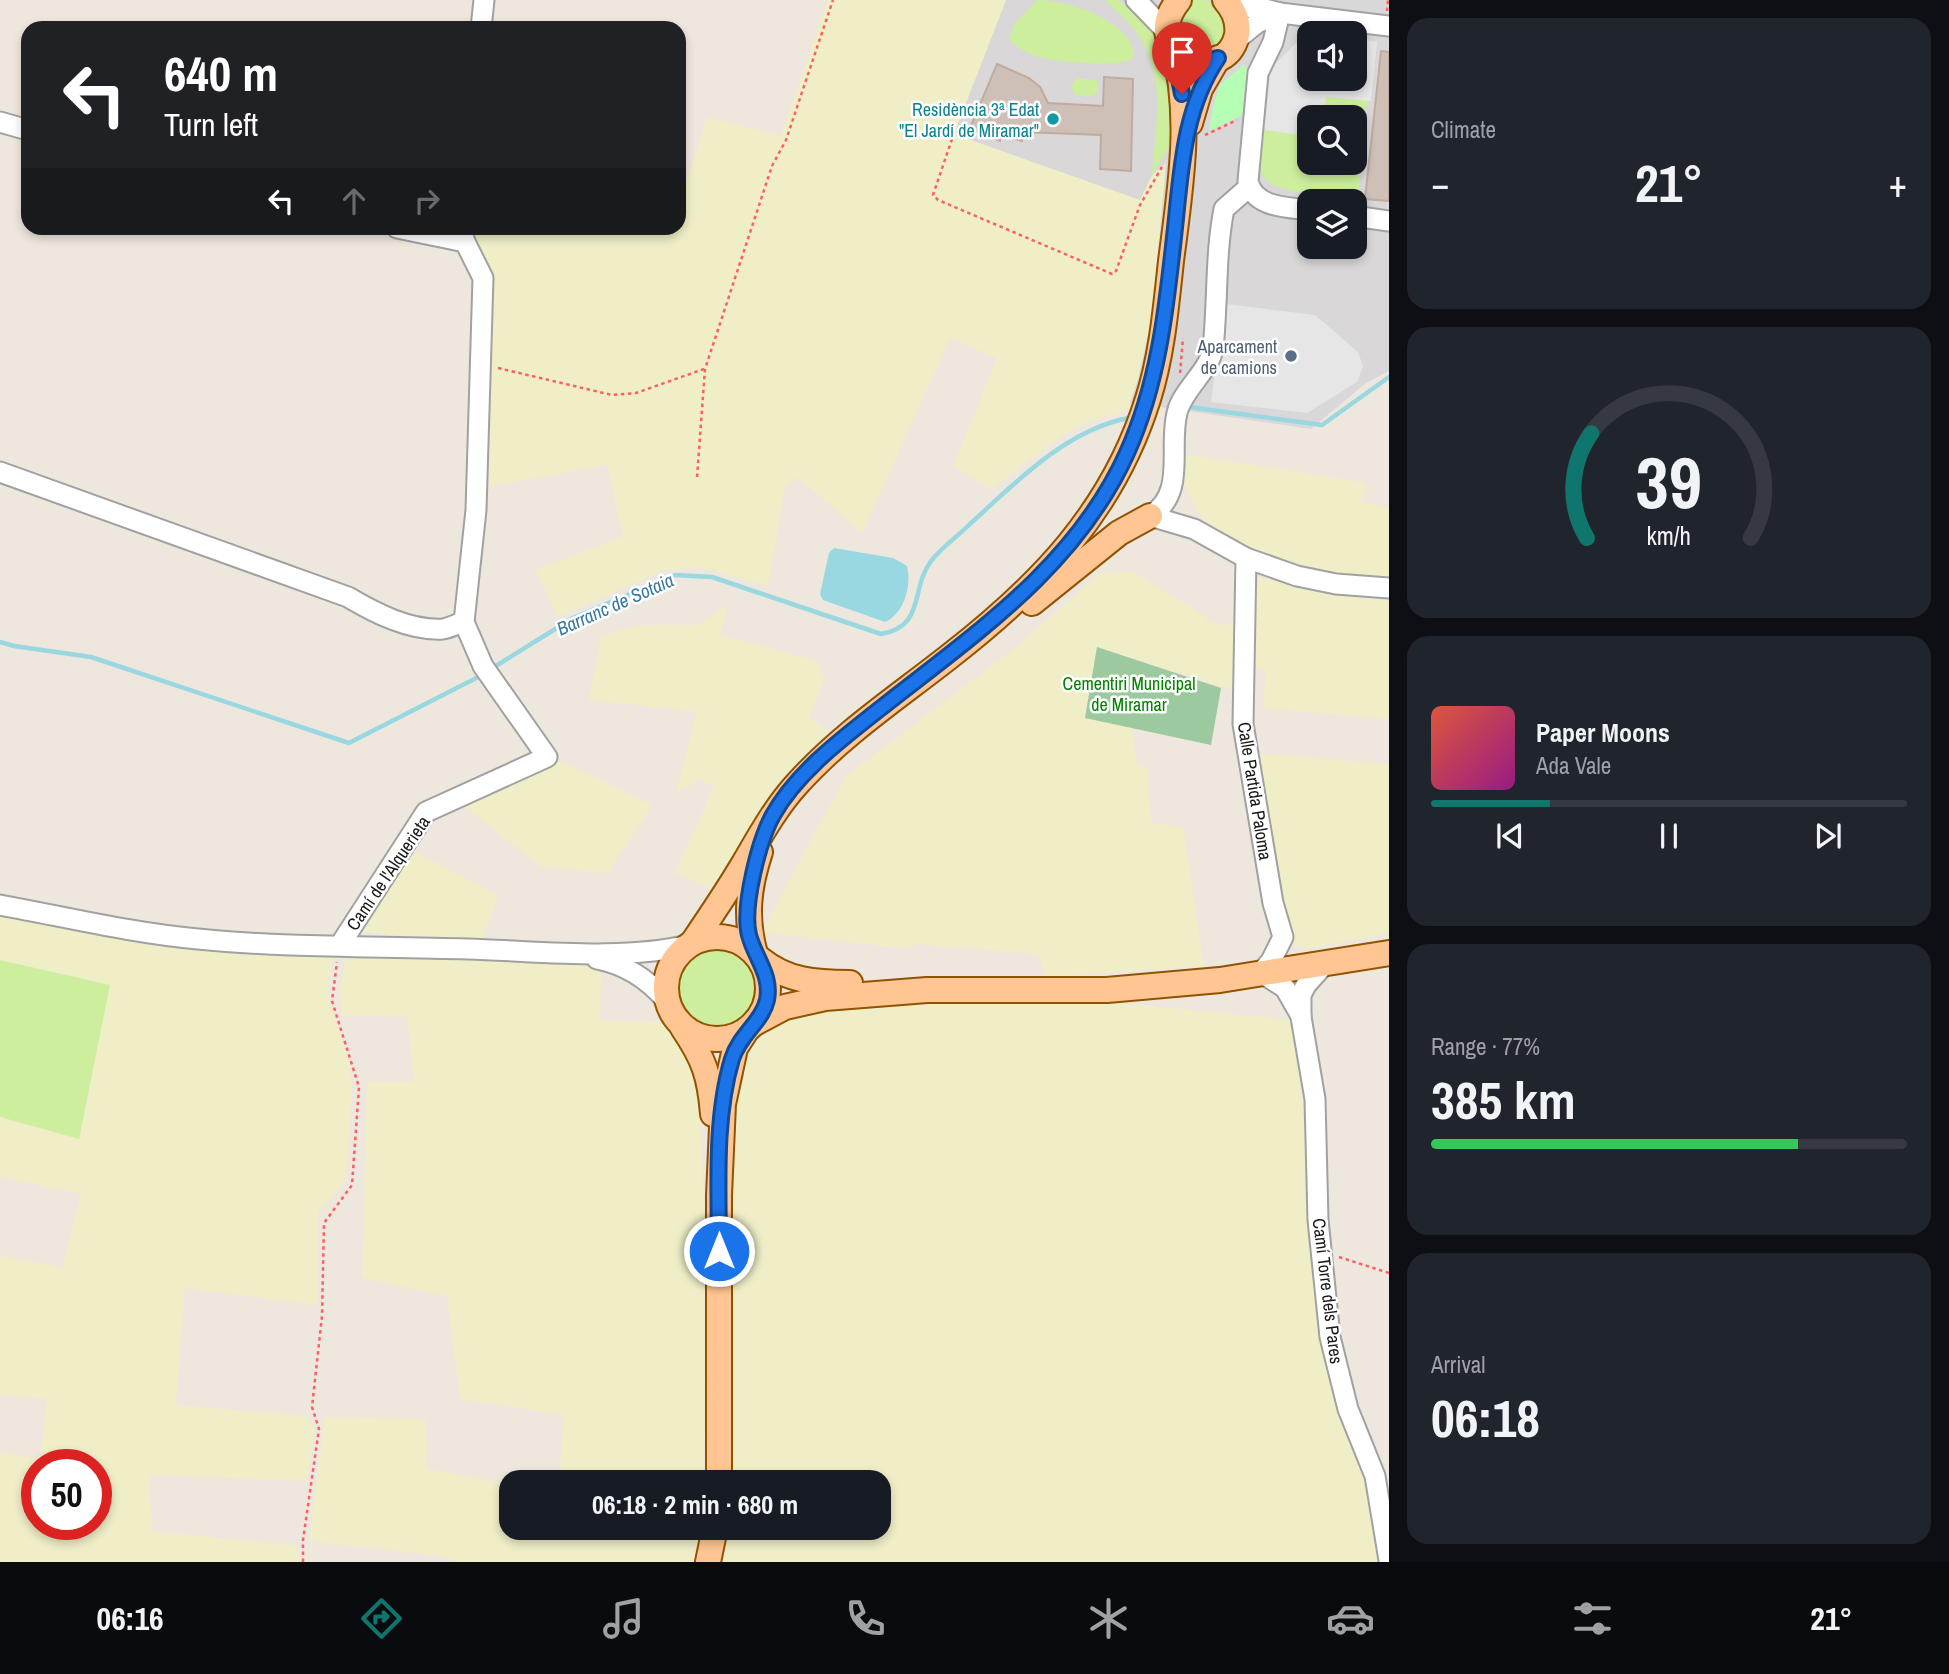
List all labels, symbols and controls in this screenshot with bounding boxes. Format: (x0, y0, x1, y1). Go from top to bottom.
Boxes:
map controls (1297, 21, 1367, 259)
button: sound (1297, 21, 1367, 91)
pin (1152, 22, 1212, 94)
icon: arrive (1163, 33, 1201, 71)
text: 640 m (164, 40, 278, 106)
icon: left (49, 49, 140, 140)
place label: Residència 3ª Edat "El Jardí de Miramar" (899, 97, 1039, 143)
text: Turn left (164, 103, 258, 146)
button: search (1297, 105, 1367, 175)
marker: Residència 3ª Edat "El Jardí de Miramar" (1045, 111, 1061, 127)
text: Climate (1431, 114, 1496, 145)
text: 21° (1635, 148, 1703, 218)
text: − (1431, 158, 1449, 209)
text: + (1889, 158, 1907, 209)
icon: left (262, 182, 300, 220)
icon: ahead (335, 182, 373, 220)
icon: right (408, 182, 446, 220)
button: layers (1297, 189, 1367, 259)
place label: Aparcament de camions (1196, 334, 1277, 380)
marker: Aparcament de camions (1283, 348, 1299, 364)
text: 39 (1636, 434, 1702, 532)
text: km/h (1647, 519, 1691, 553)
water label: Barranc de Sotaia (552, 566, 678, 641)
park label: Cementiri Municipal de Miramar (1063, 671, 1195, 717)
text: Paper Moons (1536, 715, 1670, 750)
street label: Calle Partida Paloma (1232, 720, 1278, 862)
text: Ada Vale (1536, 750, 1611, 781)
street label: Camí de l'Alquerieta (340, 811, 436, 935)
icon: previous (1491, 817, 1529, 855)
icon: pause (1650, 817, 1688, 855)
icon: next (1809, 817, 1847, 855)
text: Range · 77% (1431, 1031, 1540, 1062)
text: 385 km (1431, 1065, 1576, 1135)
position arrow (682, 1214, 756, 1288)
street label: Camí Torre dels Pares (1307, 1217, 1349, 1365)
text: Arrival (1431, 1349, 1486, 1380)
text: 06:18 (1431, 1383, 1540, 1453)
speed limit sign: 50 (21, 1449, 112, 1540)
text: 06:18 · 2 min · 680 m (592, 1487, 798, 1522)
icon: directions (357, 1594, 406, 1643)
icon: music (599, 1594, 648, 1643)
icon: phone (841, 1594, 890, 1643)
icon: climate (1084, 1594, 1133, 1643)
icon: car (1326, 1594, 1375, 1643)
icon: filters (1568, 1594, 1617, 1643)
text: 06:16 (97, 1597, 164, 1640)
text: 21° (1810, 1597, 1852, 1640)

